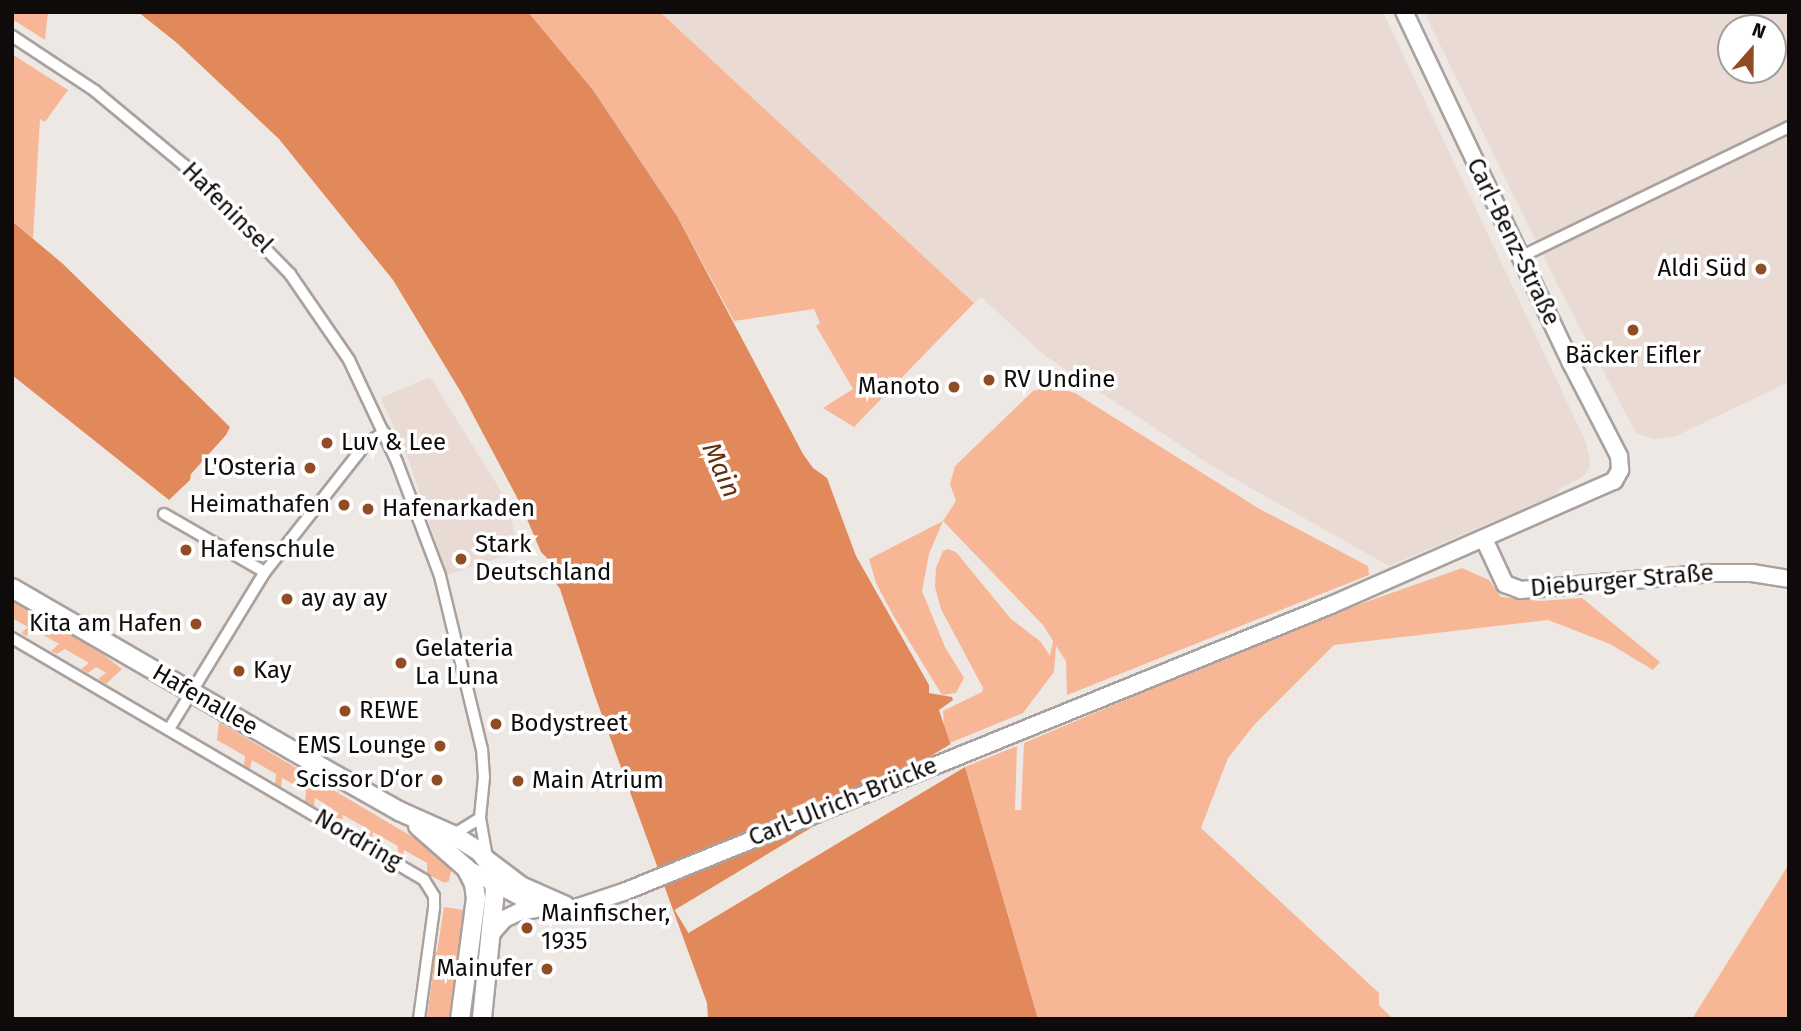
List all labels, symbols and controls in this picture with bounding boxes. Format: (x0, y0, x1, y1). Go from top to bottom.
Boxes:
north arrow (1717, 14, 1787, 84)
text: N (1749, 18, 1769, 44)
street label: Carl-Benz-Straße (1460, 154, 1566, 330)
street label: Hafeninsel (176, 157, 278, 259)
place label: Aldi Süd (1657, 255, 1747, 283)
marker: Aldi Süd (1753, 261, 1769, 277)
marker: Bäcker Eifler (1625, 322, 1641, 338)
place label: Bäcker Eifler (1565, 342, 1701, 370)
place label: RV Undine (1003, 366, 1115, 394)
marker: RV Undine (981, 372, 997, 388)
place label: Manoto (858, 373, 940, 401)
marker: Manoto (946, 379, 962, 395)
place label: Luv & Lee (341, 429, 446, 457)
marker: Luv & Lee (319, 435, 335, 451)
water label: Main (695, 438, 747, 502)
place label: L'Osteria (203, 454, 296, 482)
marker: L'Osteria (302, 460, 318, 476)
place label: Heimathafen (189, 491, 330, 519)
place label: Hafenarkaden (382, 495, 535, 523)
marker: Heimathafen (336, 497, 352, 513)
marker: Hafenarkaden (360, 501, 376, 517)
place label: Stark Deutschland (475, 531, 611, 587)
place label: Hafenschule (200, 536, 335, 564)
marker: Hafenschule (178, 542, 194, 558)
marker: Stark Deutschland (453, 551, 469, 567)
street label: Dieburger Straße (1529, 559, 1715, 603)
place label: ay ay ay (301, 585, 387, 613)
marker: ay ay ay (279, 591, 295, 607)
place label: Kita am Hafen (29, 610, 182, 638)
marker: Kita am Hafen (188, 616, 204, 632)
place label: Gelateria La Luna (415, 635, 514, 691)
marker: Gelateria La Luna (393, 655, 409, 671)
place label: Kay (253, 657, 291, 685)
street label: Hafenallee (147, 658, 263, 742)
marker: Kay (231, 663, 247, 679)
place label: REWE (359, 697, 419, 725)
marker: REWE (337, 703, 353, 719)
place label: Bodystreet (510, 710, 628, 738)
marker: Bodystreet (488, 716, 504, 732)
place label: EMS Lounge (297, 732, 426, 760)
marker: EMS Lounge (432, 738, 448, 754)
street label: Carl-Ulrich-Brücke (745, 751, 941, 853)
place label: Scissor D‘or (296, 766, 423, 794)
place label: Main Atrium (532, 767, 664, 795)
marker: Scissor D‘or (429, 772, 445, 788)
marker: Main Atrium (510, 773, 526, 789)
street label: Nordring (309, 804, 407, 876)
place label: Mainfischer, 1935 (541, 900, 670, 956)
marker: Mainfischer, 1935 (519, 920, 535, 936)
place label: Mainufer (436, 955, 533, 983)
marker: Mainufer (539, 961, 555, 977)

